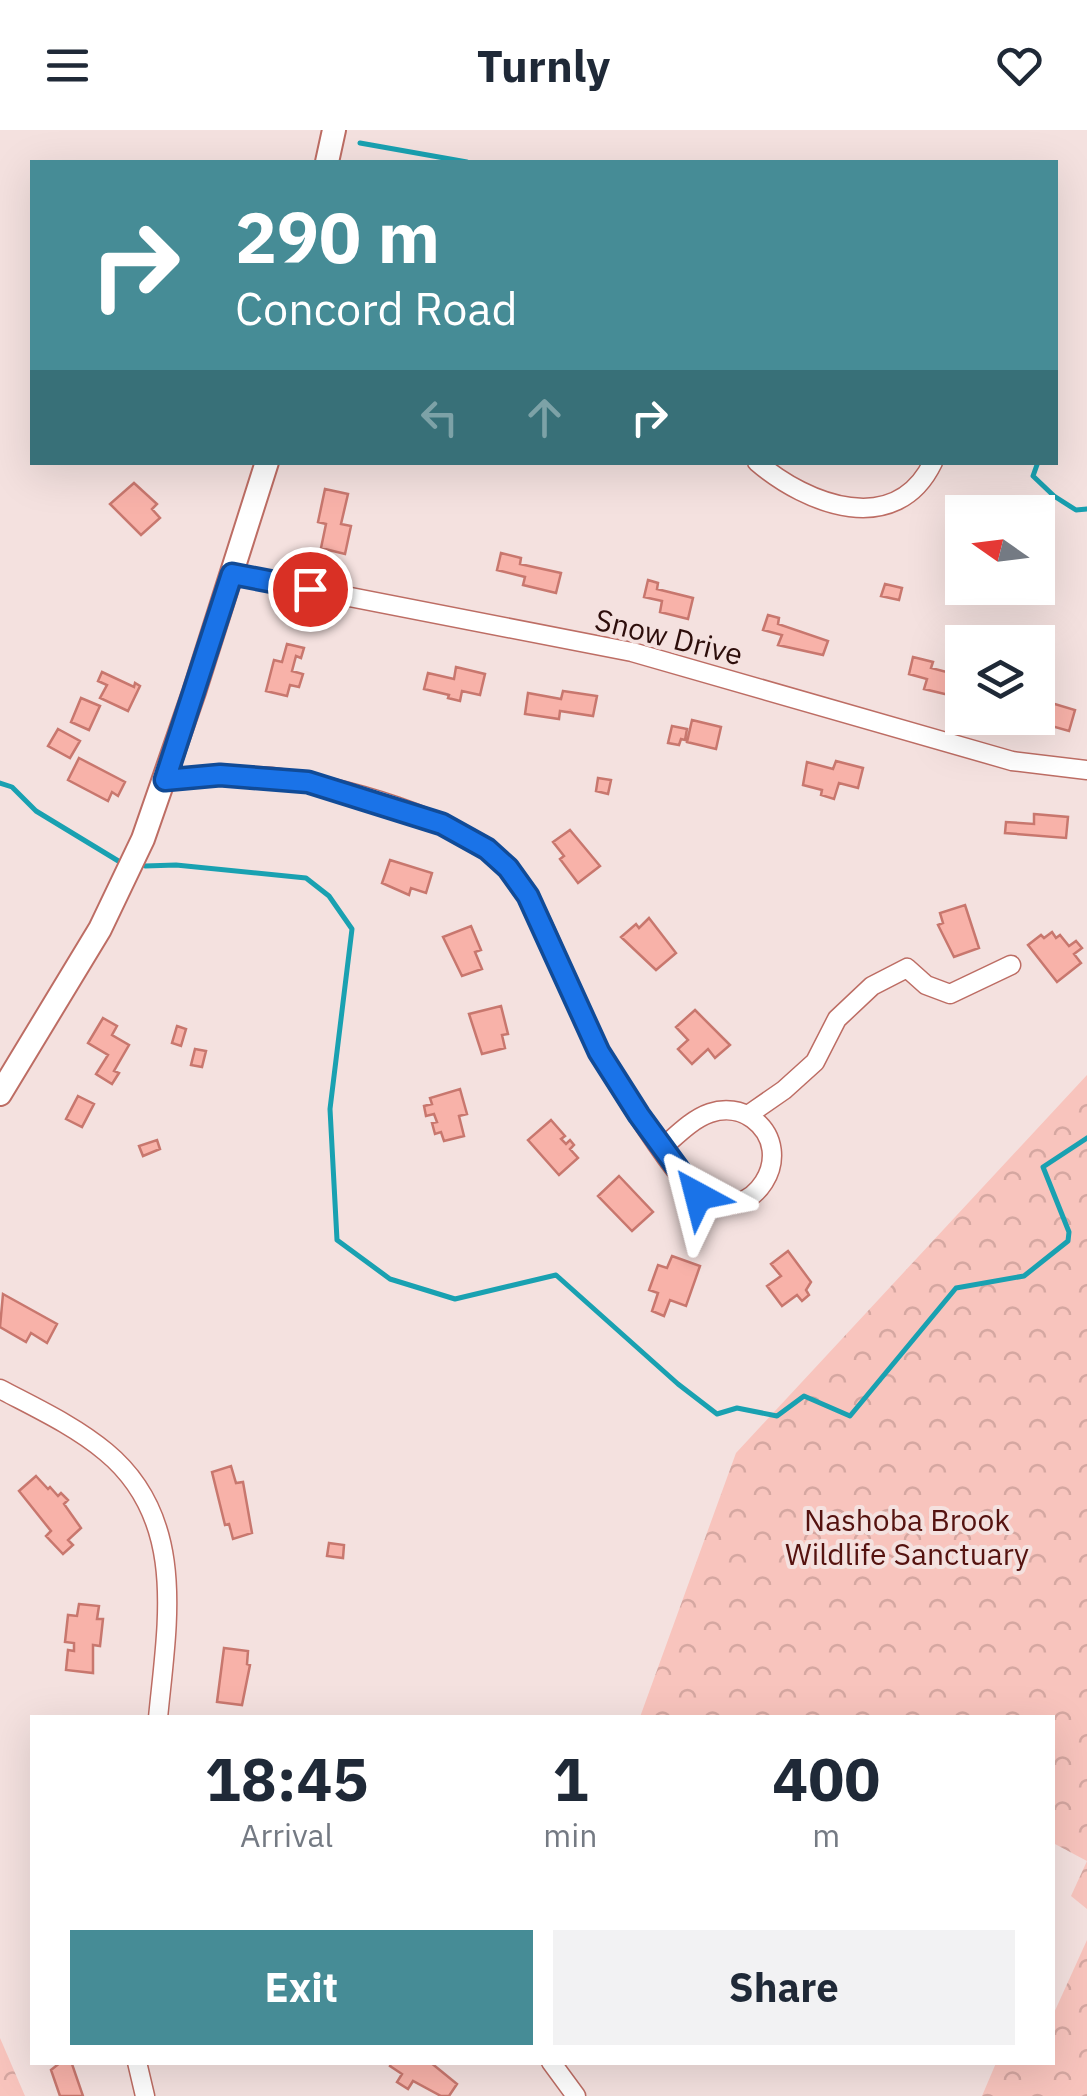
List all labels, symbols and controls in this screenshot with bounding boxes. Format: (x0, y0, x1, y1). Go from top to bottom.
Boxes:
text: Turnly (477, 36, 610, 94)
icon: menu (40, 38, 95, 93)
icon: heart (992, 38, 1047, 93)
text: 290 m (235, 191, 440, 282)
icon: right (70, 200, 200, 330)
text: Concord Road (235, 279, 518, 337)
icon: left (412, 390, 467, 445)
icon: ahead (517, 390, 572, 445)
icon: right (622, 390, 677, 445)
north arrow (945, 495, 1055, 605)
map controls (945, 495, 1055, 735)
pin (268, 547, 353, 632)
icon: arrive (283, 562, 338, 617)
street label: Snow Drive (591, 599, 747, 673)
button: layers (945, 625, 1055, 735)
position arrow (646, 1144, 750, 1248)
park label: Nashoba Brook Wildlife Sanctuary (785, 1500, 1029, 1573)
text: 18:45 (205, 1739, 369, 1818)
text: 1 (552, 1739, 588, 1818)
text: 400 (772, 1739, 880, 1818)
text: Arrival (240, 1814, 333, 1856)
text: min (543, 1814, 597, 1856)
text: m (812, 1814, 840, 1856)
button: Exit (70, 1930, 533, 2045)
button: Share (553, 1930, 1015, 2045)

